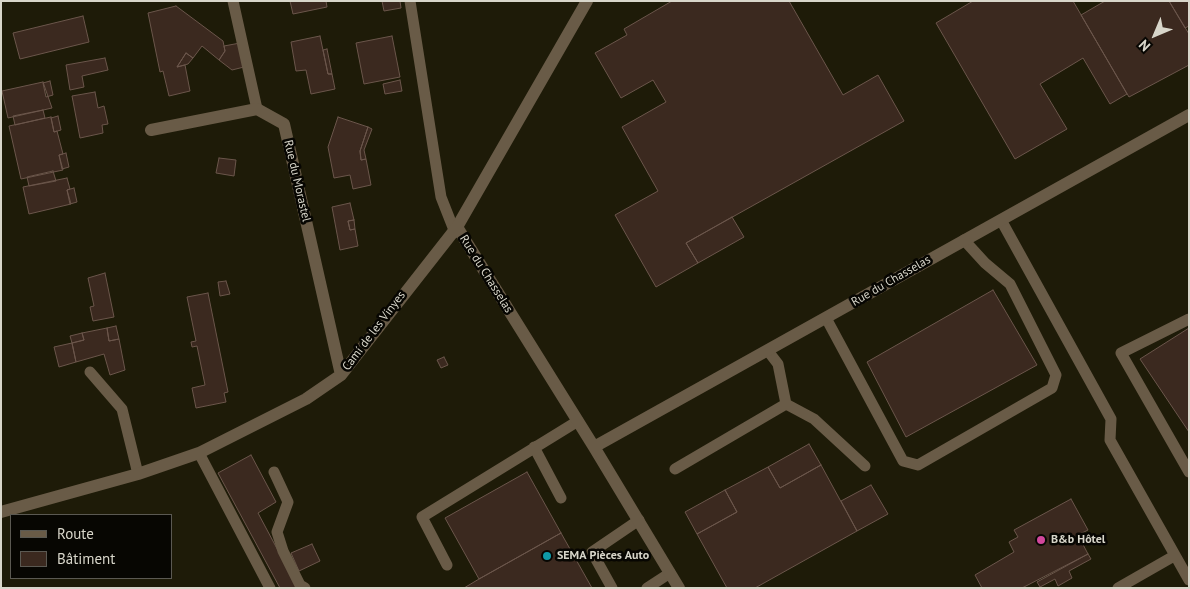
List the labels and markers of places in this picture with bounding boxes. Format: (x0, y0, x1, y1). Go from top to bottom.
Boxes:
place label: B&b Hôtel (1051, 533, 1105, 547)
marker: B&b Hôtel (1035, 534, 1047, 546)
place label: SEMA Pièces Auto (557, 549, 649, 563)
marker: SEMA Pièces Auto (541, 550, 553, 562)

